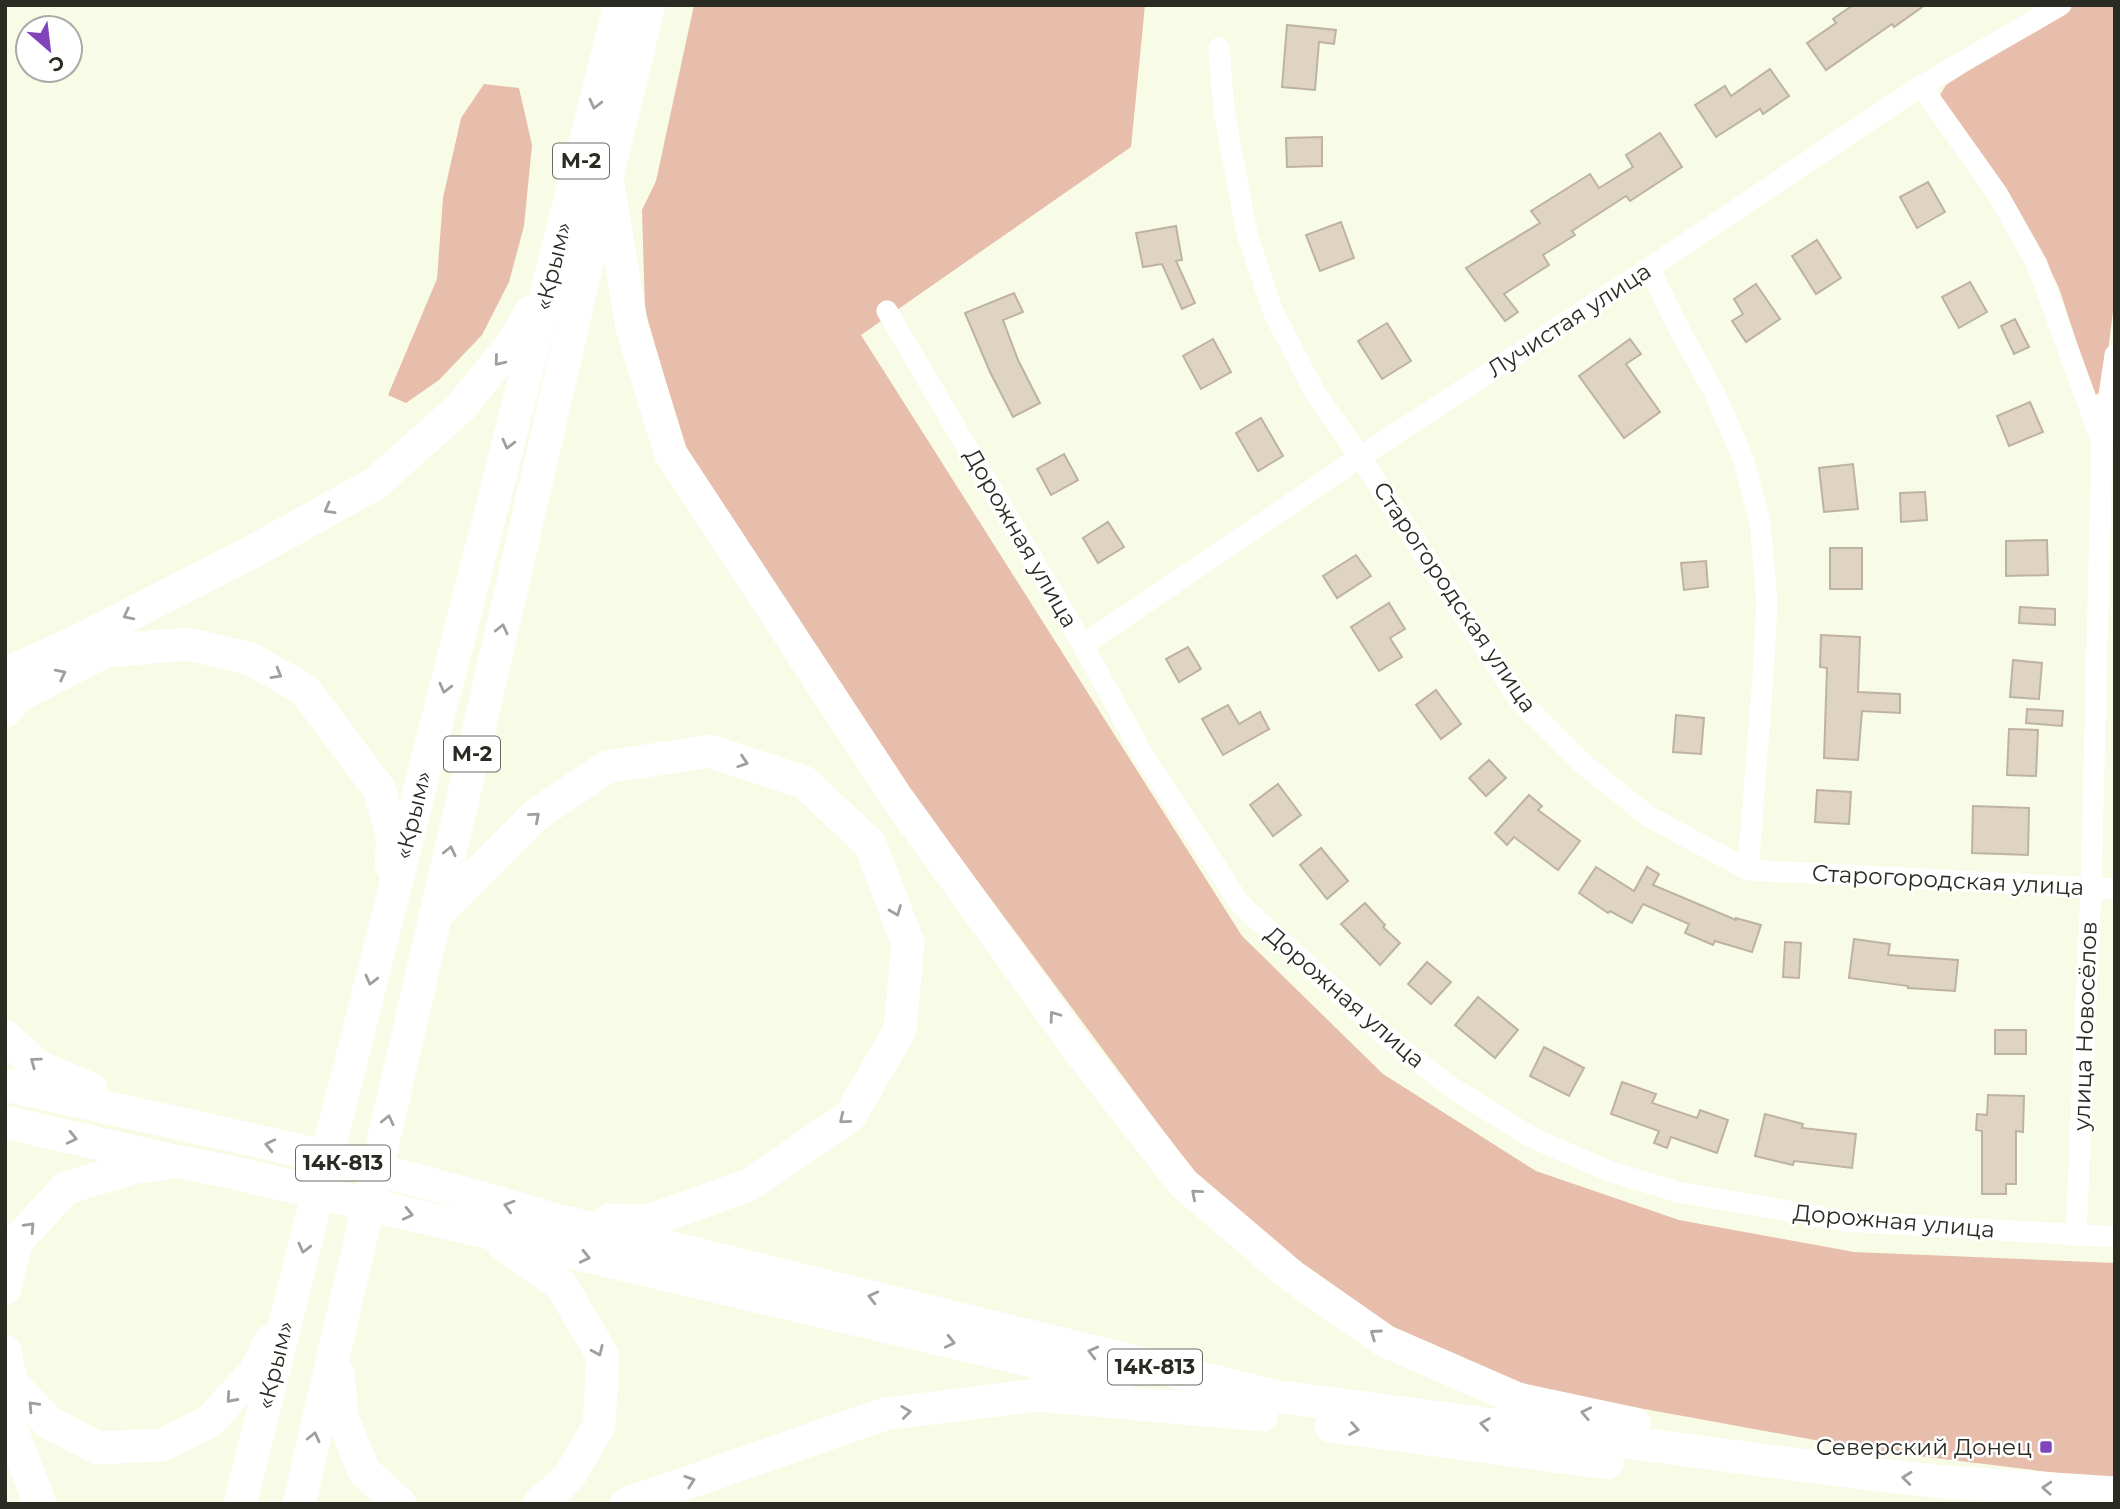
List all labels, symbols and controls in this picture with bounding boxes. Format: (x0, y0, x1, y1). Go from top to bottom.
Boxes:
north arrow (14, 14, 84, 84)
text: С (45, 50, 68, 77)
one-way arrow (589, 98, 603, 110)
road number: М-2 (553, 144, 609, 178)
street label: «Крым» (529, 219, 577, 313)
street label: Лучистая улица (1482, 257, 1656, 383)
one-way arrow (494, 353, 507, 365)
one-way arrow (502, 438, 516, 450)
street label: Дорожная улица (958, 443, 1084, 633)
street label: Старогородская улица (1367, 476, 1543, 718)
one-way arrow (323, 501, 336, 514)
one-way arrow (123, 607, 135, 621)
one-way arrow (493, 623, 508, 635)
one-way arrow (269, 666, 282, 679)
one-way arrow (54, 668, 66, 682)
one-way arrow (439, 682, 453, 694)
road number: М-2 (444, 736, 500, 772)
one-way arrow (737, 753, 749, 768)
street label: «Крым» (389, 768, 437, 862)
one-way arrow (526, 813, 539, 825)
one-way arrow (442, 845, 456, 857)
street label: Старогородская улица (1811, 859, 2085, 901)
one-way arrow (888, 905, 902, 917)
street label: Дорожная улица (1259, 920, 1431, 1074)
street label: улица Новосёлов (2067, 921, 2103, 1132)
one-way arrow (365, 974, 379, 986)
one-way arrow (1050, 1011, 1062, 1024)
one-way arrow (31, 1058, 43, 1070)
one-way arrow (839, 1111, 851, 1124)
one-way arrow (379, 1114, 394, 1126)
one-way arrow (66, 1129, 78, 1144)
one-way arrow (264, 1139, 276, 1153)
road number: 14К-813 (296, 1146, 390, 1180)
one-way arrow (1191, 1190, 1204, 1202)
street label: Дорожная улица (1792, 1198, 1996, 1244)
one-way arrow (504, 1199, 516, 1214)
one-way arrow (402, 1206, 414, 1220)
one-way arrow (22, 1222, 34, 1235)
one-way arrow (298, 1242, 312, 1254)
one-way arrow (579, 1248, 591, 1263)
one-way arrow (867, 1291, 879, 1305)
street label: «Крым» (251, 1318, 299, 1412)
one-way arrow (1370, 1330, 1383, 1342)
one-way arrow (944, 1334, 956, 1348)
one-way arrow (590, 1343, 603, 1356)
one-way arrow (1088, 1346, 1100, 1360)
road number: 14К-813 (1108, 1350, 1202, 1384)
one-way arrow (227, 1390, 239, 1403)
one-way arrow (29, 1401, 41, 1414)
one-way arrow (900, 1404, 912, 1419)
one-way arrow (1581, 1407, 1593, 1422)
one-way arrow (1479, 1416, 1491, 1431)
one-way arrow (1348, 1421, 1360, 1436)
one-way arrow (306, 1431, 321, 1443)
place label: Северский Донец (1816, 1433, 2032, 1461)
marker: Северский Донец (2038, 1439, 2054, 1455)
one-way arrow (1901, 1471, 1912, 1486)
one-way arrow (684, 1475, 696, 1489)
one-way arrow (2041, 1481, 2052, 1496)

